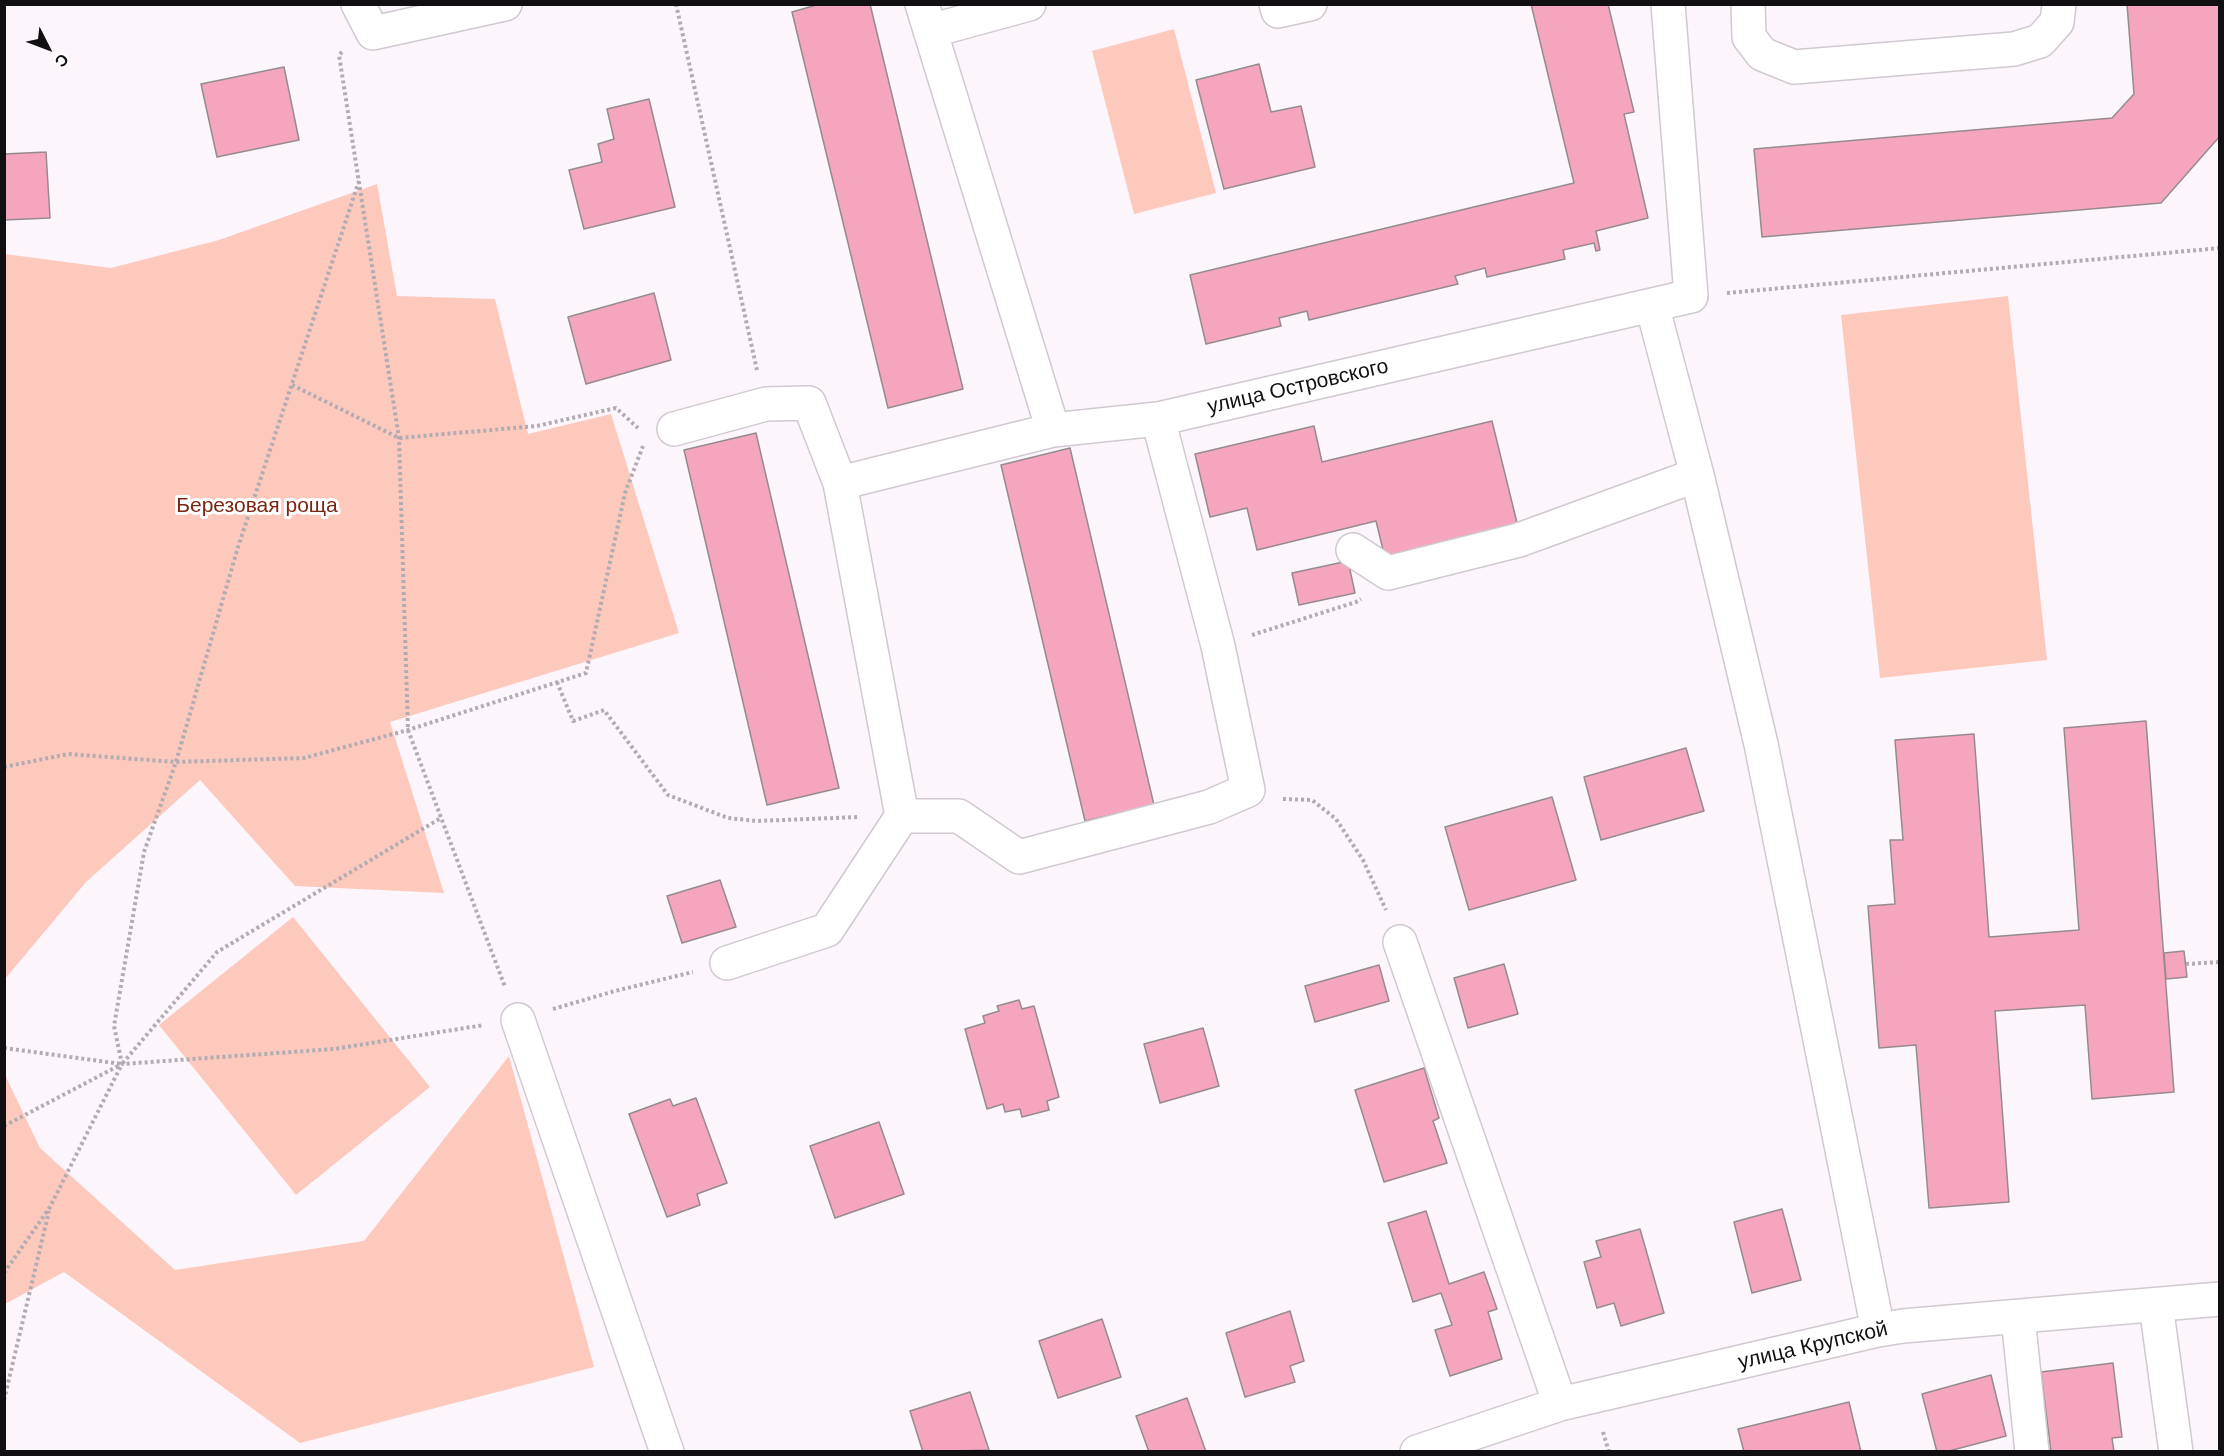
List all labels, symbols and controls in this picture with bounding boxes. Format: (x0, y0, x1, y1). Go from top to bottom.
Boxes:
north arrow (18, 18, 78, 78)
text: С (52, 50, 72, 70)
street label: улица Островского (1205, 354, 1391, 420)
park label: Березовая роща (176, 493, 338, 519)
street label: улица Крупской (1736, 1317, 1890, 1375)

